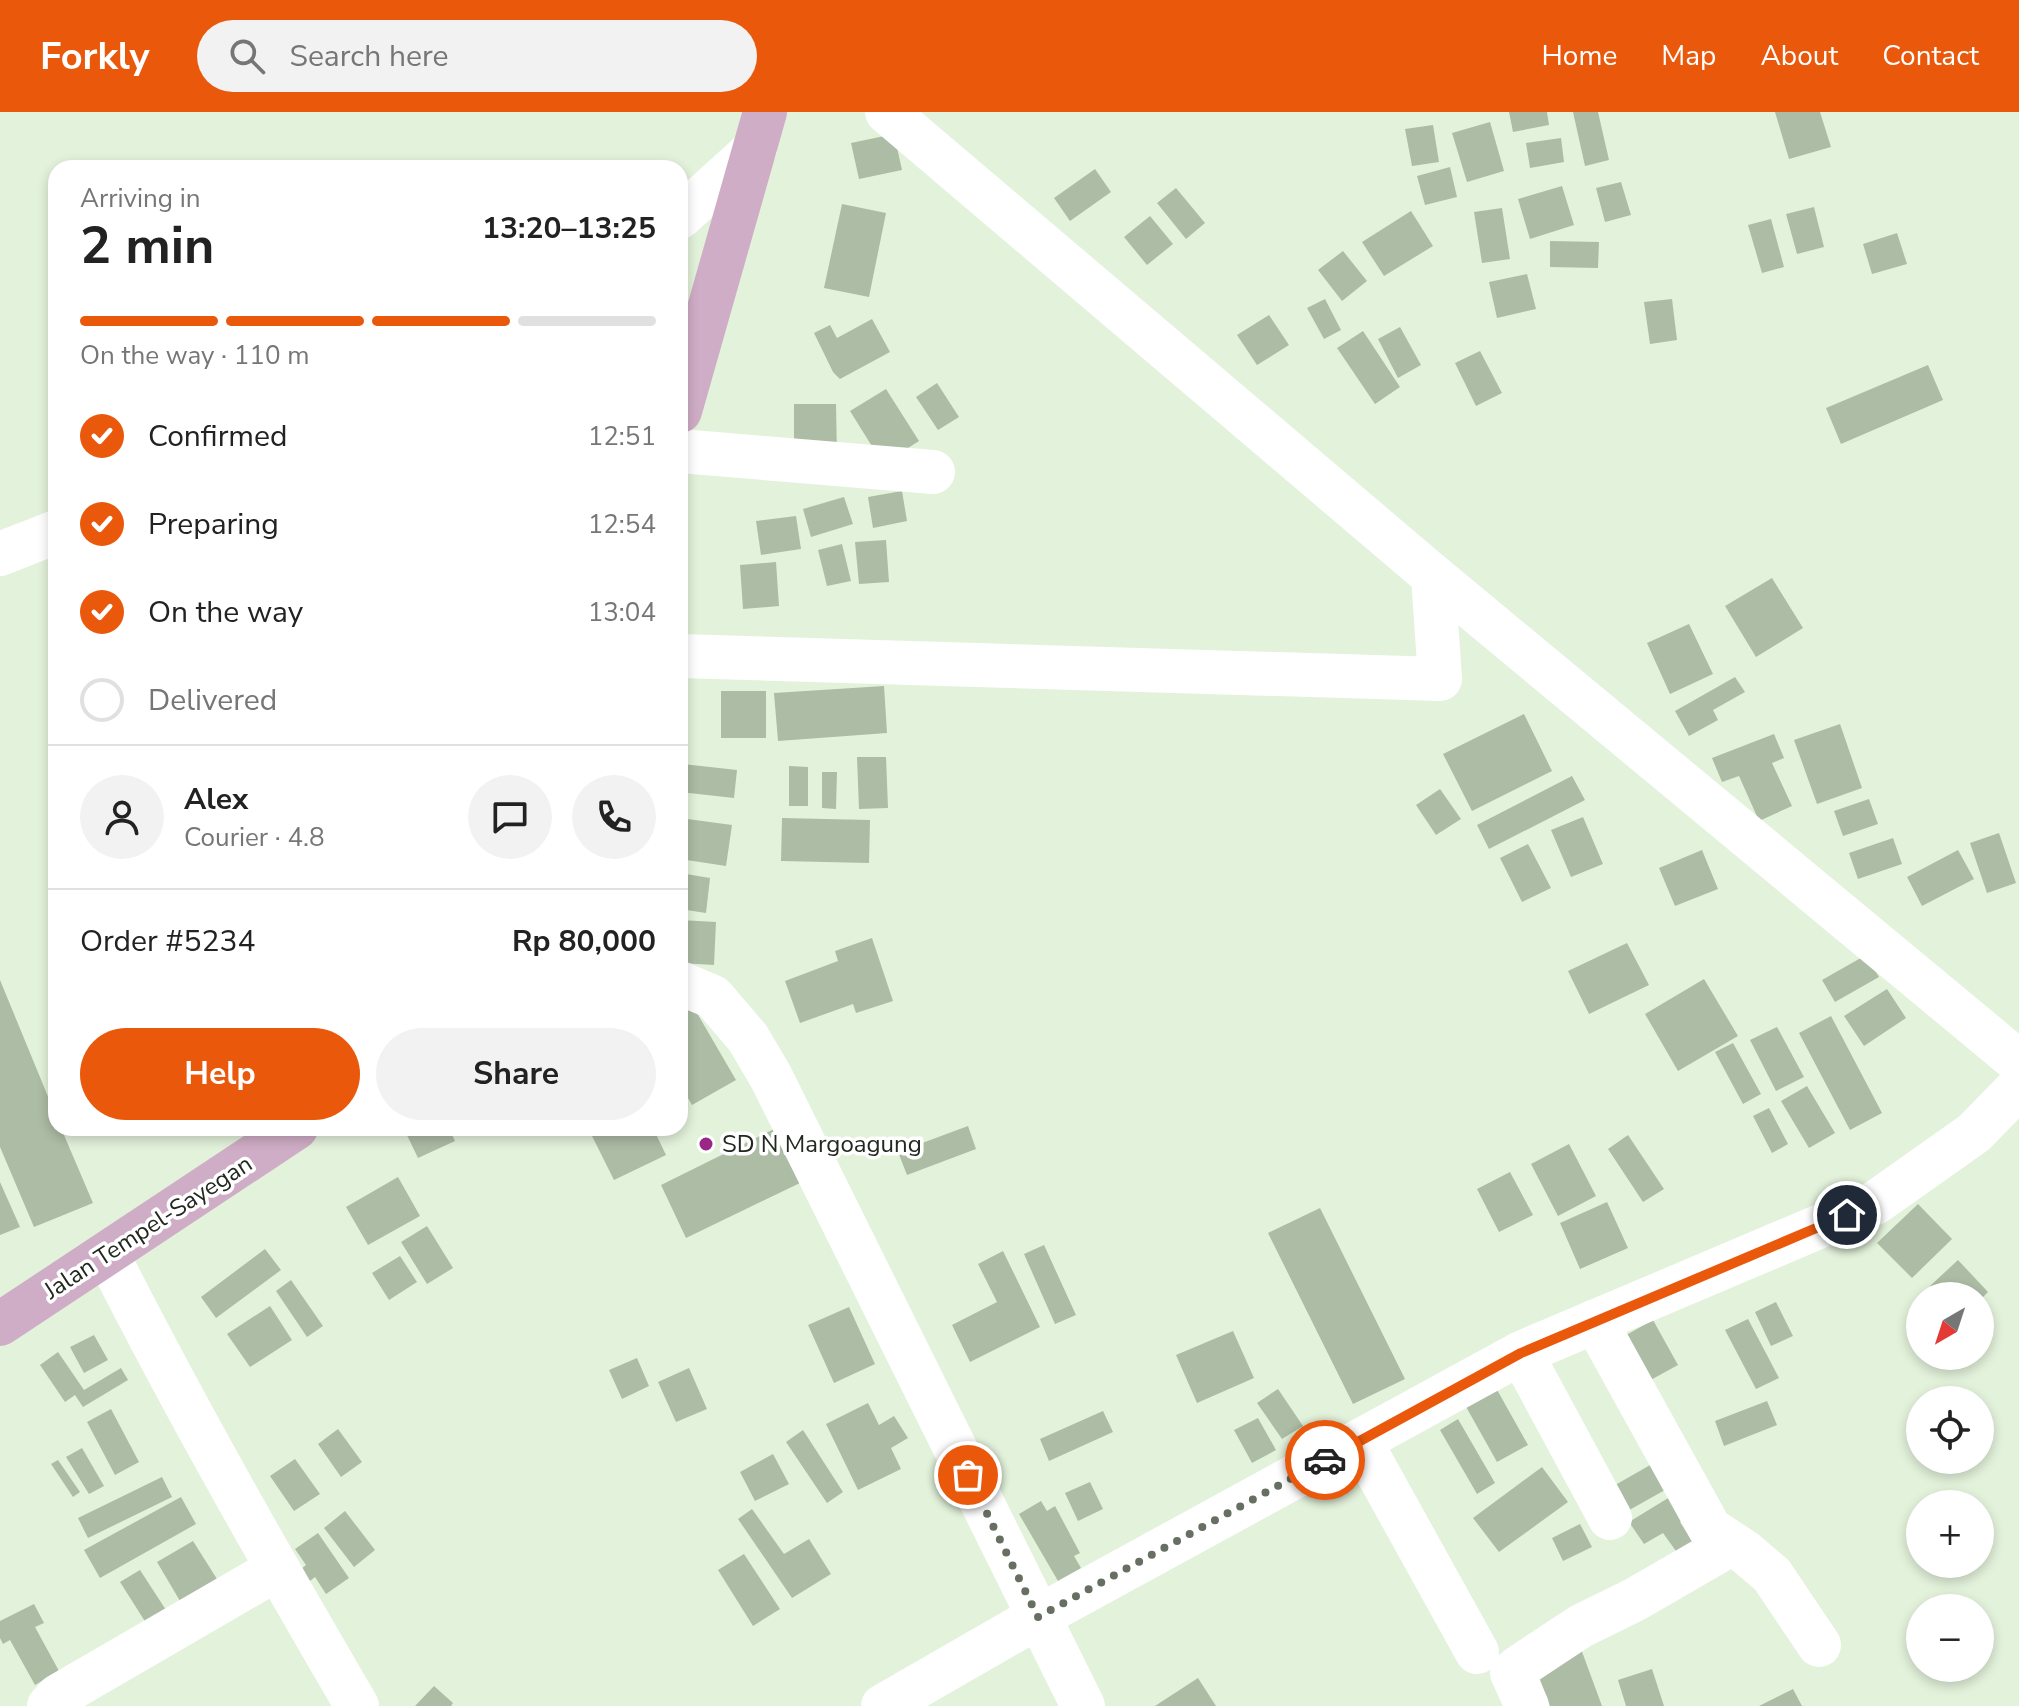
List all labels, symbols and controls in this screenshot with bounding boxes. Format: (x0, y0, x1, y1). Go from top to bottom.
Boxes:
search box (197, 20, 757, 92)
text: Forkly (40, 31, 149, 82)
icon: search (225, 34, 269, 78)
text: Search here (289, 36, 448, 77)
text: Home (1542, 37, 1617, 75)
text: Map (1661, 37, 1716, 75)
text: About (1760, 37, 1838, 75)
text: Contact (1882, 37, 1979, 75)
text: Arriving in (80, 181, 201, 216)
text: 13:20–13:25 (482, 208, 656, 249)
text: 2 min (80, 210, 215, 281)
text: On the way · 110 m (80, 338, 309, 373)
icon: check (80, 414, 124, 458)
text: Confirmed (148, 416, 288, 457)
text: 12:51 (588, 419, 656, 454)
icon: check (80, 502, 124, 546)
text: Preparing (148, 504, 279, 545)
text: 12:54 (588, 507, 656, 542)
icon: check (80, 590, 124, 634)
text: On the way (148, 592, 303, 633)
text: 13:04 (588, 595, 656, 630)
text: Delivered (148, 680, 277, 721)
button: person (80, 775, 164, 859)
button: chat (468, 775, 552, 859)
button: phone (572, 775, 656, 859)
text: Alex (184, 779, 248, 820)
text: Courier · 4.8 (184, 820, 325, 855)
text: Order #5234 (80, 921, 255, 962)
text: Rp 80,000 (512, 921, 656, 962)
button: Help (80, 1028, 360, 1120)
button: Share (376, 1028, 656, 1120)
place label: SD N Margoagung (722, 1128, 922, 1160)
marker: SD N Margoagung (697, 1135, 715, 1153)
street label: Jalan Tempel-Sayegan (37, 1148, 258, 1307)
pin (1813, 1181, 1881, 1249)
icon: home (1825, 1193, 1869, 1237)
north arrow (1906, 1282, 1994, 1370)
map controls (1906, 1282, 1994, 1682)
button: locate (1906, 1386, 1994, 1474)
courier (1285, 1420, 1365, 1500)
icon: car (1303, 1438, 1347, 1482)
pin (934, 1441, 1002, 1509)
icon: bag (946, 1453, 990, 1497)
button: + (1906, 1490, 1994, 1578)
button: − (1906, 1594, 1994, 1682)

